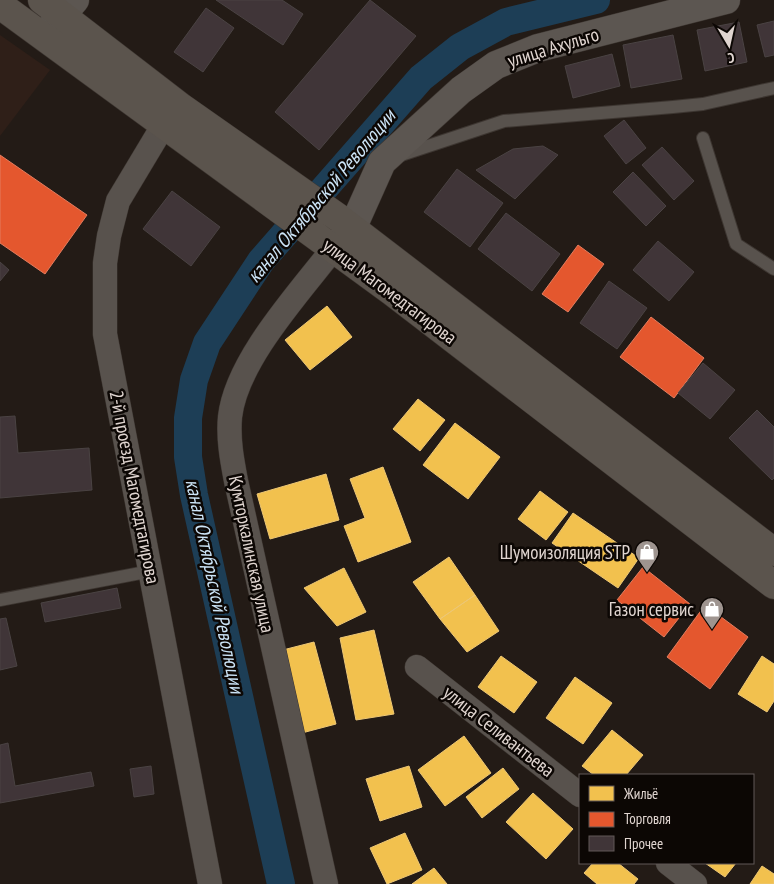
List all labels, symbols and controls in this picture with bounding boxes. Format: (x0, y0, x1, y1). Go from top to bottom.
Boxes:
north arrow (704, 20, 754, 70)
street label: улица Ахульго (504, 22, 602, 72)
text: С (726, 48, 736, 67)
water label: канал Октябрьской Революции (241, 102, 403, 288)
street label: улица Магомедтагирова (318, 233, 462, 349)
street label: 2-й проезд Магомедтагирова (104, 388, 166, 586)
street label: Кумторкалинская улица (224, 473, 280, 635)
water label: канал Октябрьской Революции (180, 477, 251, 698)
shop icon: Шумоизоляция STP (634, 539, 660, 573)
place label: Шумоизоляция STP (500, 540, 630, 564)
shop icon: Газон сервис (699, 596, 725, 630)
place label: Газон сервис (609, 597, 694, 621)
street label: улица Селивантьева (439, 680, 559, 782)
legend (579, 774, 754, 864)
text: Жильё (623, 784, 658, 803)
text: Торговля (624, 809, 671, 828)
text: Прочее (624, 834, 663, 853)

